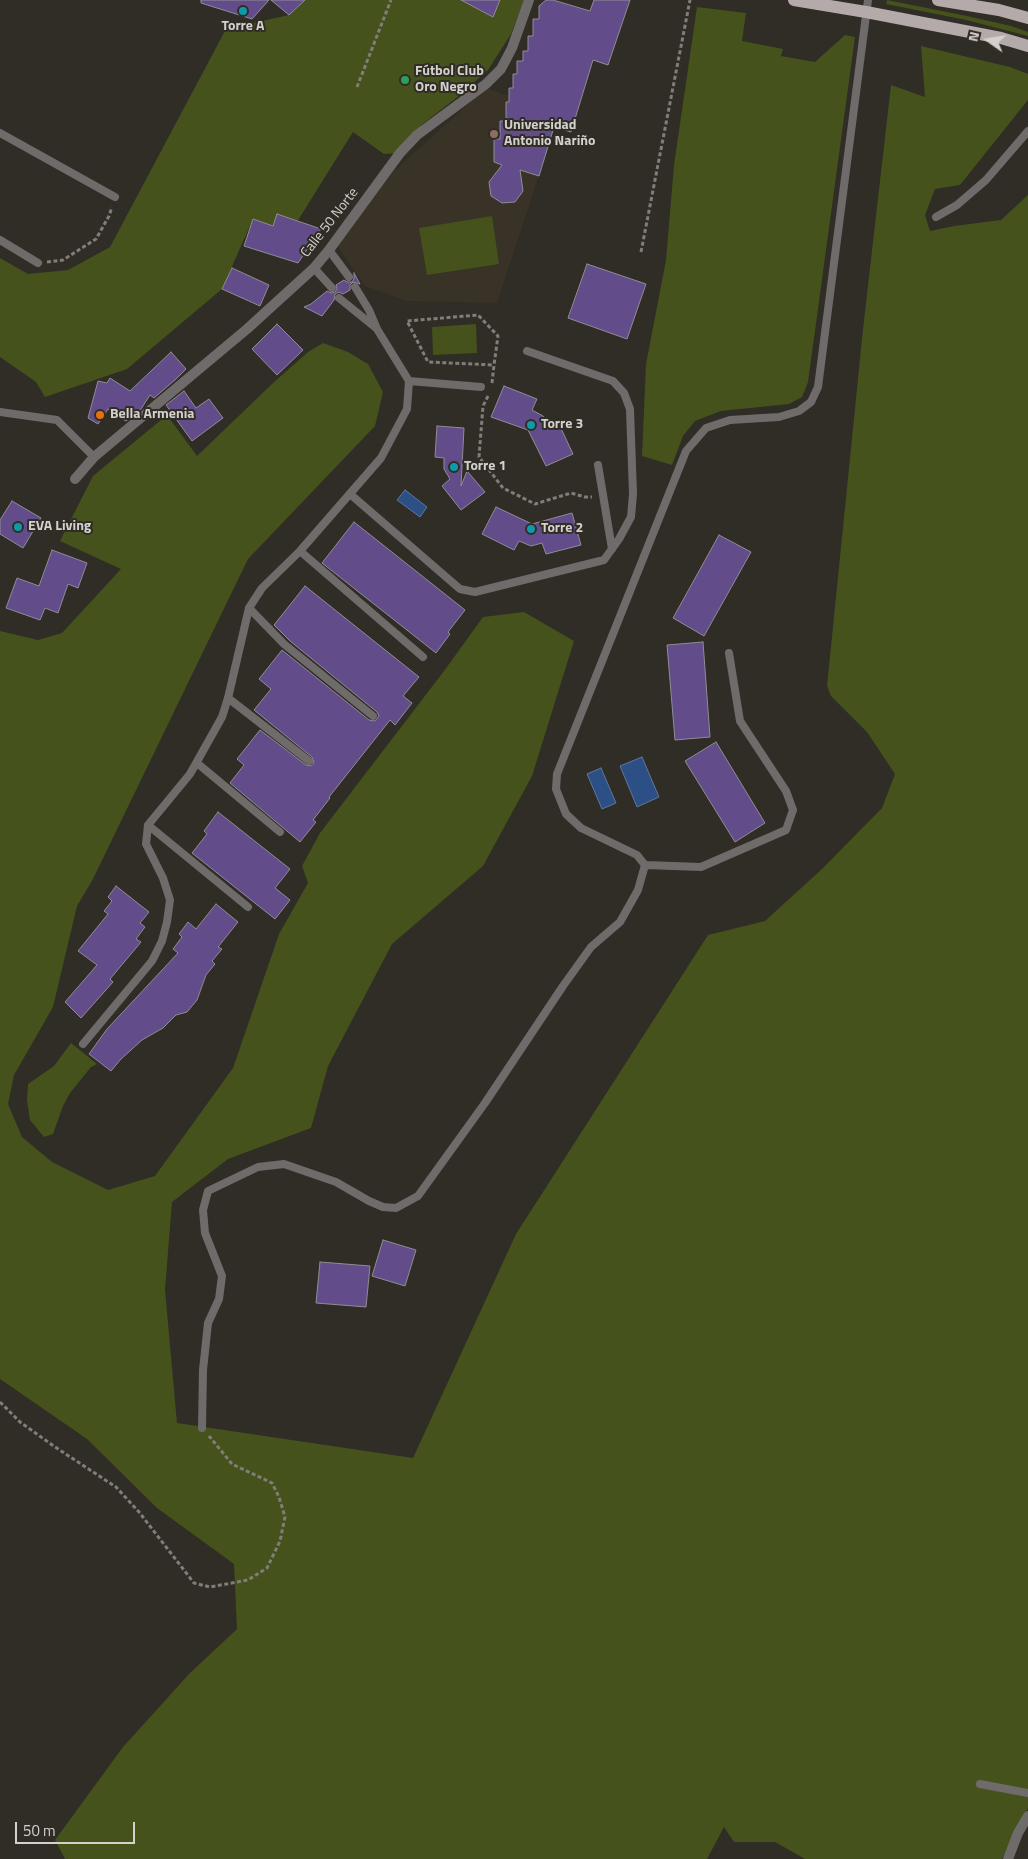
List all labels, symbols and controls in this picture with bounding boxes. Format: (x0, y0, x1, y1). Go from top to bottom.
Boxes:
marker: Torre A (237, 5, 249, 17)
north arrow (963, 15, 1013, 65)
place label: Torre A (222, 19, 264, 35)
text: N (962, 29, 984, 44)
place label: Fútbol Club Oro Negro (415, 64, 484, 96)
marker: Fútbol Club Oro Negro (399, 74, 411, 86)
place label: Universidad Antonio Nariño (504, 118, 595, 150)
marker: Universidad Antonio Nariño (488, 128, 500, 140)
street label: Calle 50 Norte (298, 185, 362, 261)
place label: Bella Armenia (110, 407, 194, 423)
marker: Bella Armenia (94, 409, 106, 421)
place label: Torre 3 (541, 417, 583, 433)
marker: Torre 3 (525, 419, 537, 431)
place label: Torre 1 (464, 459, 506, 475)
marker: Torre 1 (448, 461, 460, 473)
place label: EVA Living (28, 519, 91, 535)
marker: EVA Living (12, 521, 24, 533)
place label: Torre 2 (541, 521, 583, 537)
marker: Torre 2 (525, 523, 537, 535)
scale bar (18, 1812, 138, 1844)
text: 50 m (23, 1819, 56, 1842)

